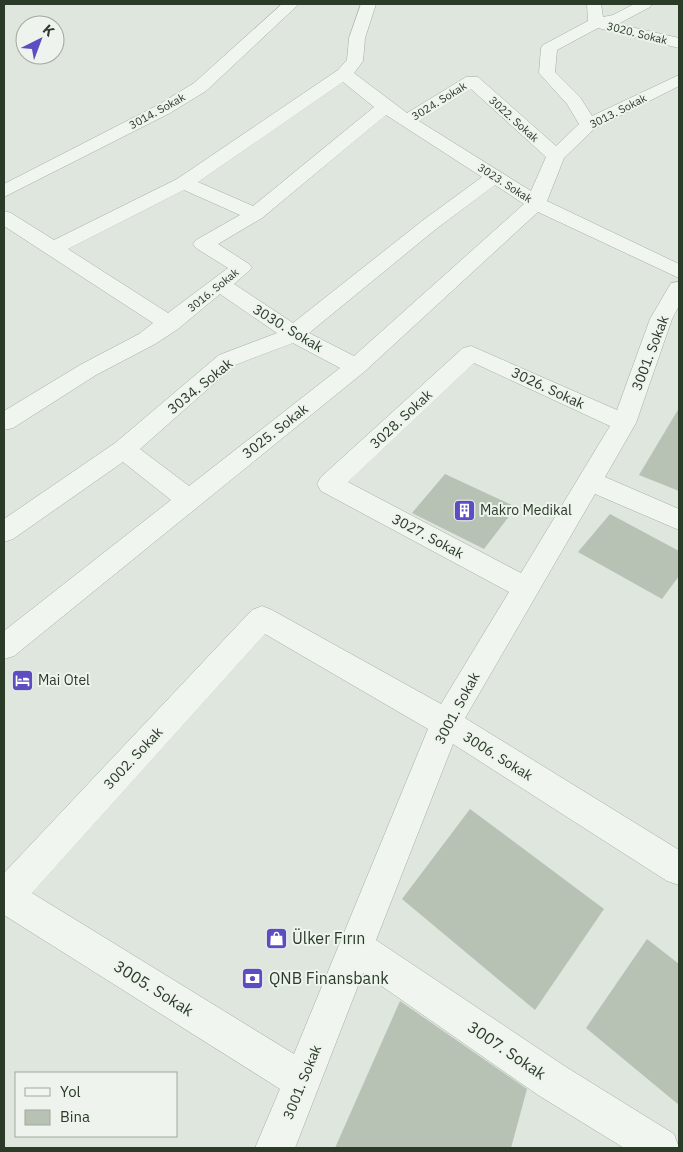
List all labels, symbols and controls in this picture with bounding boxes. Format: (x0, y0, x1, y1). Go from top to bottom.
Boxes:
north arrow (15, 15, 65, 65)
street label: 3020. Sokak (605, 19, 669, 47)
text: K (39, 20, 59, 40)
street label: 3024. Sokak (409, 79, 469, 123)
street label: 3014. Sokak (127, 90, 188, 132)
street label: 3013. Sokak (587, 91, 649, 131)
street label: 3022. Sokak (486, 93, 542, 145)
street label: 3023. Sokak (475, 160, 535, 206)
street label: 3016. Sokak (185, 265, 242, 315)
street label: 3030. Sokak (250, 300, 327, 356)
street label: 3001. Sokak (627, 312, 673, 393)
street label: 3034. Sokak (164, 354, 237, 418)
street label: 3026. Sokak (508, 363, 588, 413)
street label: 3028. Sokak (366, 385, 436, 452)
street label: 3025. Sokak (238, 399, 312, 462)
building icon: Makro Medikal (452, 498, 476, 522)
place label: Makro Medikal (480, 501, 572, 519)
street label: 3027. Sokak (389, 510, 468, 563)
hotel icon: Mai Otel (10, 668, 34, 692)
street label: 3001. Sokak (431, 668, 484, 747)
place label: Mai Otel (38, 671, 90, 689)
street label: 3002. Sokak (100, 723, 167, 793)
street label: 3006. Sokak (460, 727, 537, 785)
shop icon: Ülker Fırın (264, 926, 288, 950)
place label: Ülker Fırın (292, 928, 365, 948)
street label: 3005. Sokak (110, 956, 198, 1021)
bank icon: QNB Finansbank (241, 966, 265, 990)
place label: QNB Finansbank (269, 968, 389, 988)
street label: 3007. Sokak (464, 1017, 550, 1084)
street label: 3001. Sokak (279, 1042, 325, 1122)
legend (15, 1072, 178, 1137)
text: Yol (60, 1082, 81, 1101)
text: Bina (60, 1107, 90, 1126)

